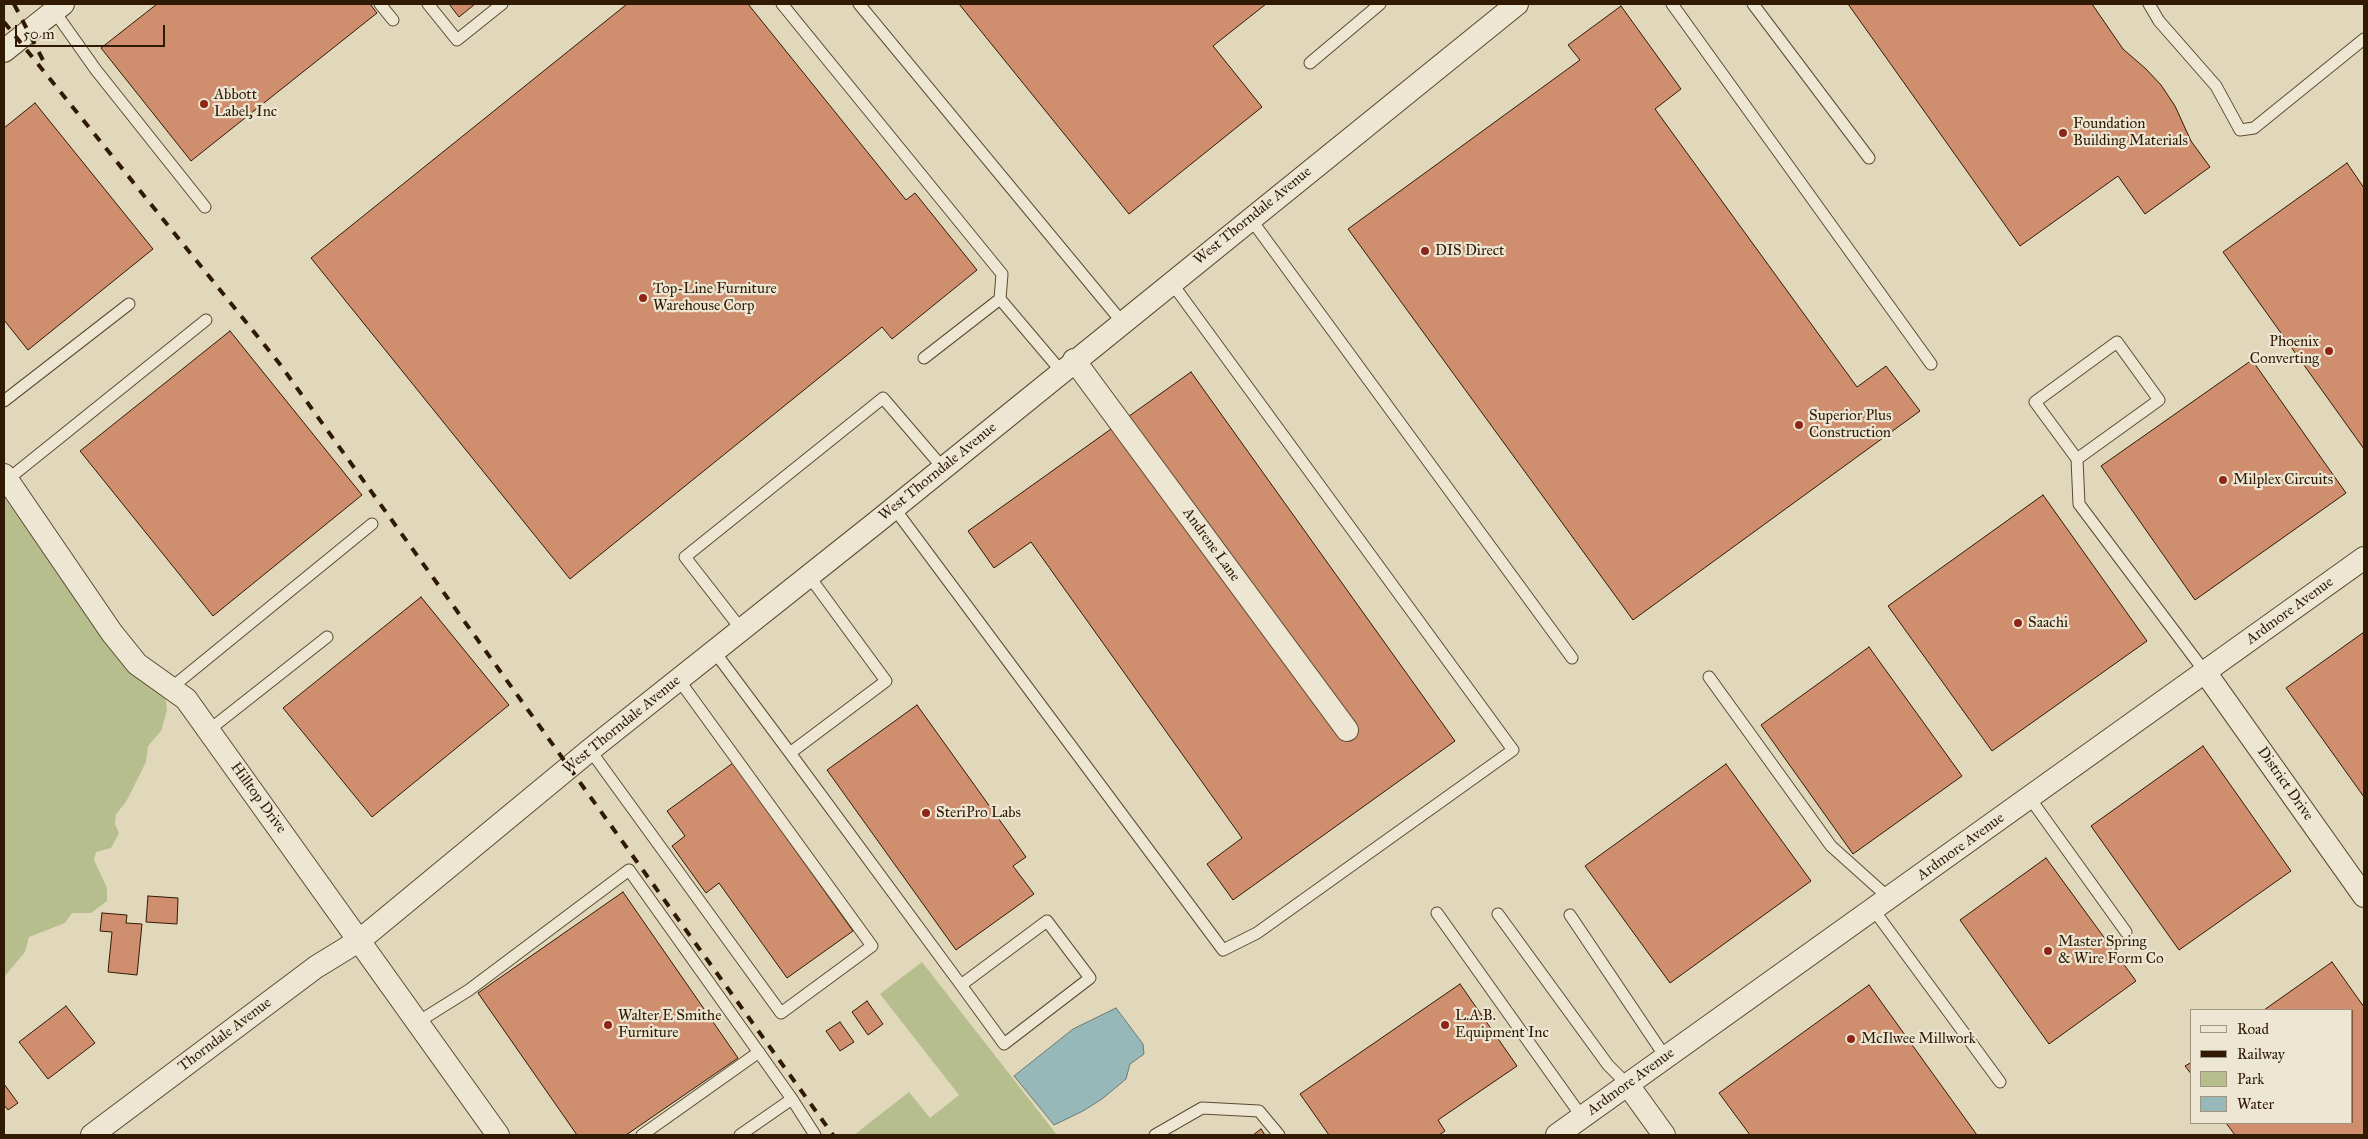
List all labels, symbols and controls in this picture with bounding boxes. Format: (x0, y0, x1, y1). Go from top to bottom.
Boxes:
scale bar (18, 15, 168, 47)
text: 50 m (23, 25, 55, 43)
place label: Abbott Label, Inc (214, 86, 277, 121)
marker: Abbott Label, Inc (198, 98, 210, 110)
place label: Foundation Building Materials (2073, 115, 2188, 150)
marker: Foundation Building Materials (2057, 127, 2069, 139)
street label: West Thorndale Avenue (1191, 163, 1315, 269)
place label: DIS Direct (1435, 242, 1504, 260)
marker: DIS Direct (1419, 245, 1431, 257)
place label: Top-Line Furniture Warehouse Corp (653, 280, 777, 315)
marker: Top-Line Furniture Warehouse Corp (637, 292, 649, 304)
place label: Phoenix Converting (2250, 333, 2319, 368)
marker: Phoenix Converting (2323, 345, 2335, 357)
place label: Superior Plus Construction (1809, 407, 1892, 442)
street label: West Thorndale Avenue (876, 419, 1000, 525)
marker: Superior Plus Construction (1793, 419, 1805, 431)
place label: Milplex Circuits (2233, 471, 2333, 489)
marker: Milplex Circuits (2217, 474, 2229, 486)
street label: Andrene Lane (1178, 505, 1244, 585)
street label: Ardmore Avenue (2243, 573, 2337, 649)
place label: Saachi (2028, 614, 2068, 632)
marker: Saachi (2012, 617, 2024, 629)
street label: West Thorndale Avenue (560, 672, 684, 778)
street label: District Drive (2253, 744, 2317, 824)
street label: Hilltop Drive (226, 759, 290, 837)
place label: SteriPro Labs (936, 804, 1021, 822)
marker: SteriPro Labs (920, 807, 932, 819)
street label: Ardmore Avenue (1914, 809, 2008, 885)
place label: Master Spring & Wire Form Co (2058, 933, 2164, 968)
marker: Master Spring & Wire Form Co (2042, 945, 2054, 957)
street label: Thorndale Avenue (175, 994, 275, 1076)
place label: Walter E Smithe Furniture (618, 1007, 721, 1042)
place label: L.A.B. Equipment Inc (1455, 1007, 1549, 1042)
legend (2190, 1009, 2353, 1124)
marker: Walter E Smithe Furniture (602, 1019, 614, 1031)
marker: L.A.B. Equipment Inc (1439, 1019, 1451, 1031)
text: Road (2237, 1020, 2269, 1038)
place label: McIlwee Millwork (1861, 1030, 1976, 1048)
marker: McIlwee Millwork (1845, 1033, 1857, 1045)
street label: Ardmore Avenue (1584, 1044, 1678, 1120)
text: Railway (2237, 1045, 2285, 1063)
text: Park (2237, 1070, 2264, 1088)
text: Water (2237, 1095, 2274, 1113)

